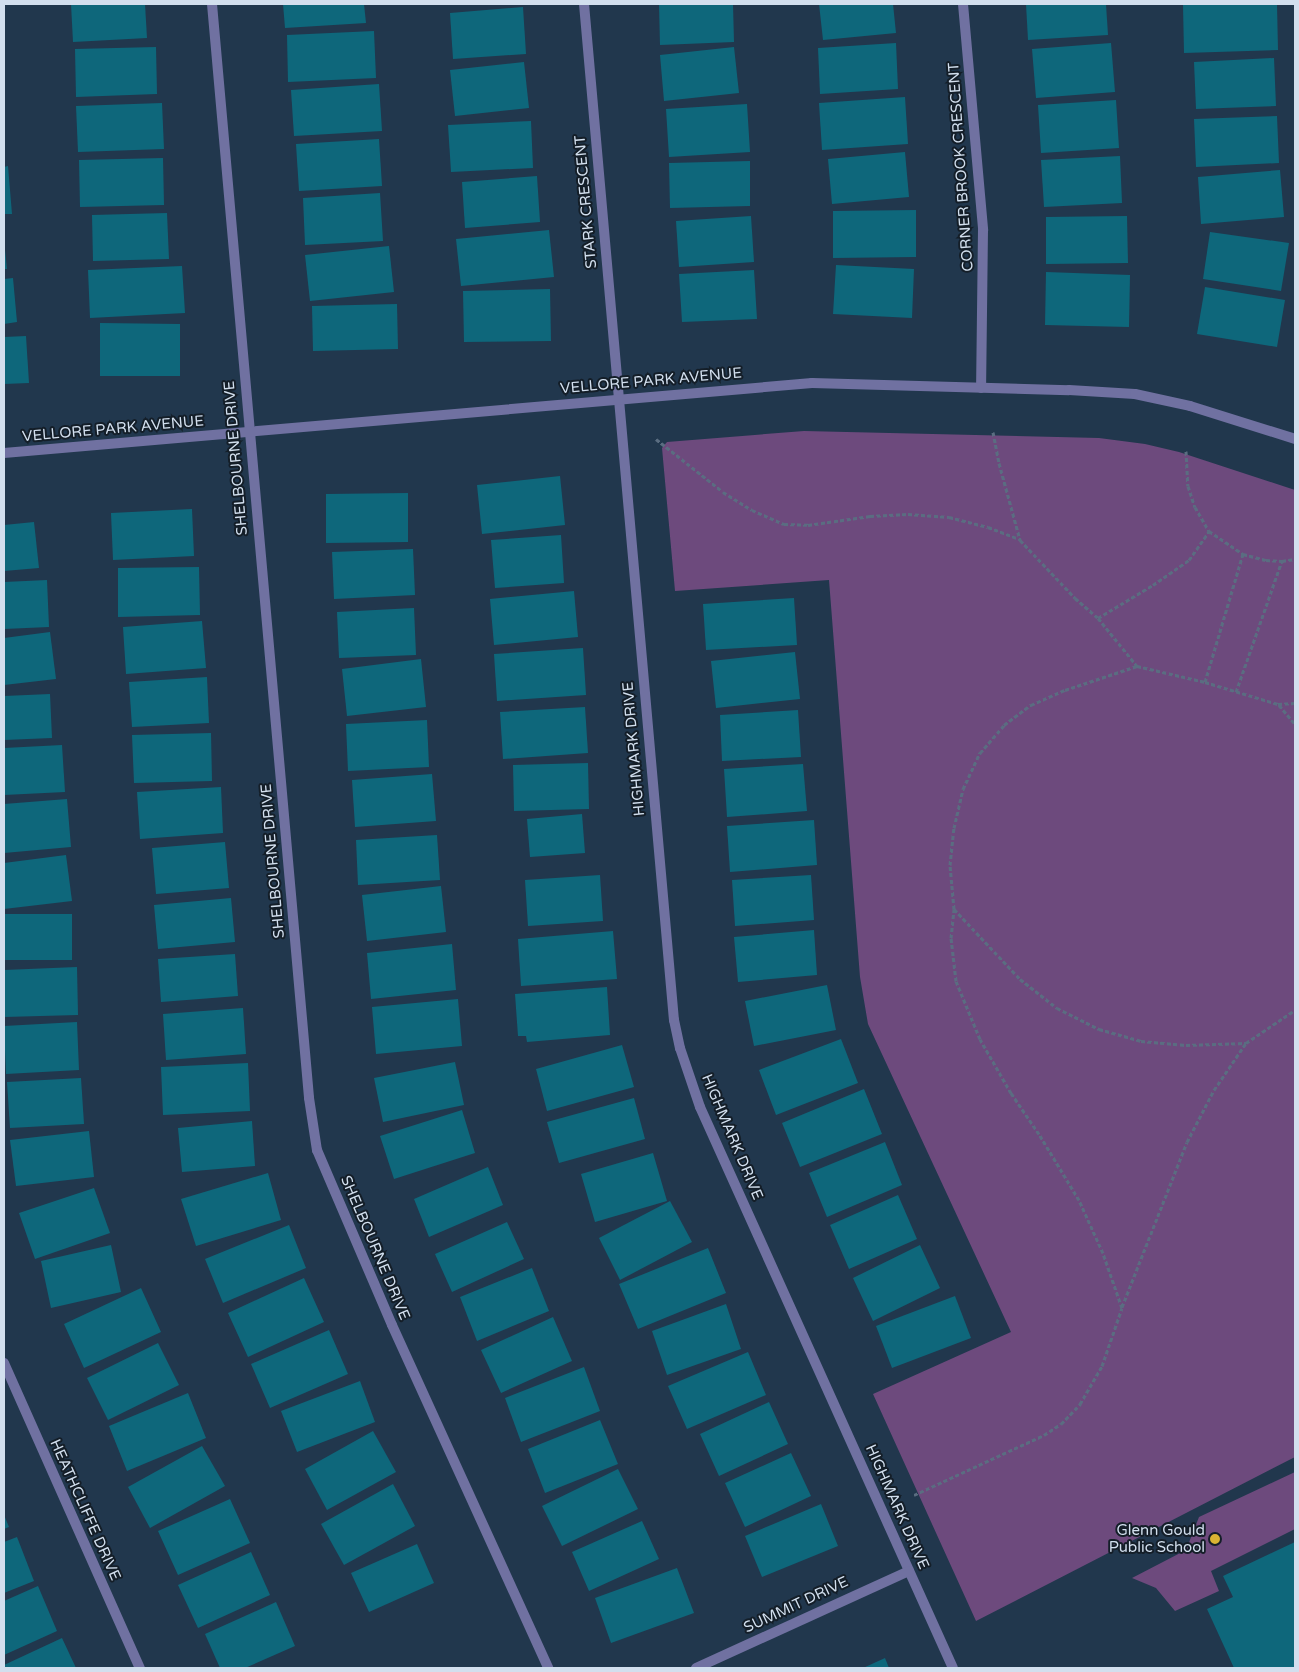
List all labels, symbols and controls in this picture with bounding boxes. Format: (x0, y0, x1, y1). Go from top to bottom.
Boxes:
street label: CORNER BROOK CRESCENT (945, 62, 977, 272)
street label: STARK CRESCENT (571, 135, 601, 269)
street label: VELLORE PARK AVENUE (559, 364, 743, 398)
street label: SHELBOURNE DRIVE (220, 380, 252, 536)
street label: VELLORE PARK AVENUE (21, 412, 205, 446)
street label: HIGHMARK DRIVE (619, 681, 649, 817)
street label: SHELBOURNE DRIVE (257, 783, 289, 939)
street label: HIGHMARK DRIVE (697, 1071, 767, 1203)
street label: SHELBOURNE DRIVE (336, 1173, 414, 1323)
street label: HEATHCLIFFE DRIVE (46, 1437, 124, 1583)
street label: HIGHMARK DRIVE (861, 1442, 933, 1572)
place label: Glenn Gould Public School (1109, 1521, 1205, 1556)
marker: Glenn Gould Public School (1209, 1533, 1221, 1545)
street label: SUMMIT DRIVE (741, 1573, 851, 1637)

